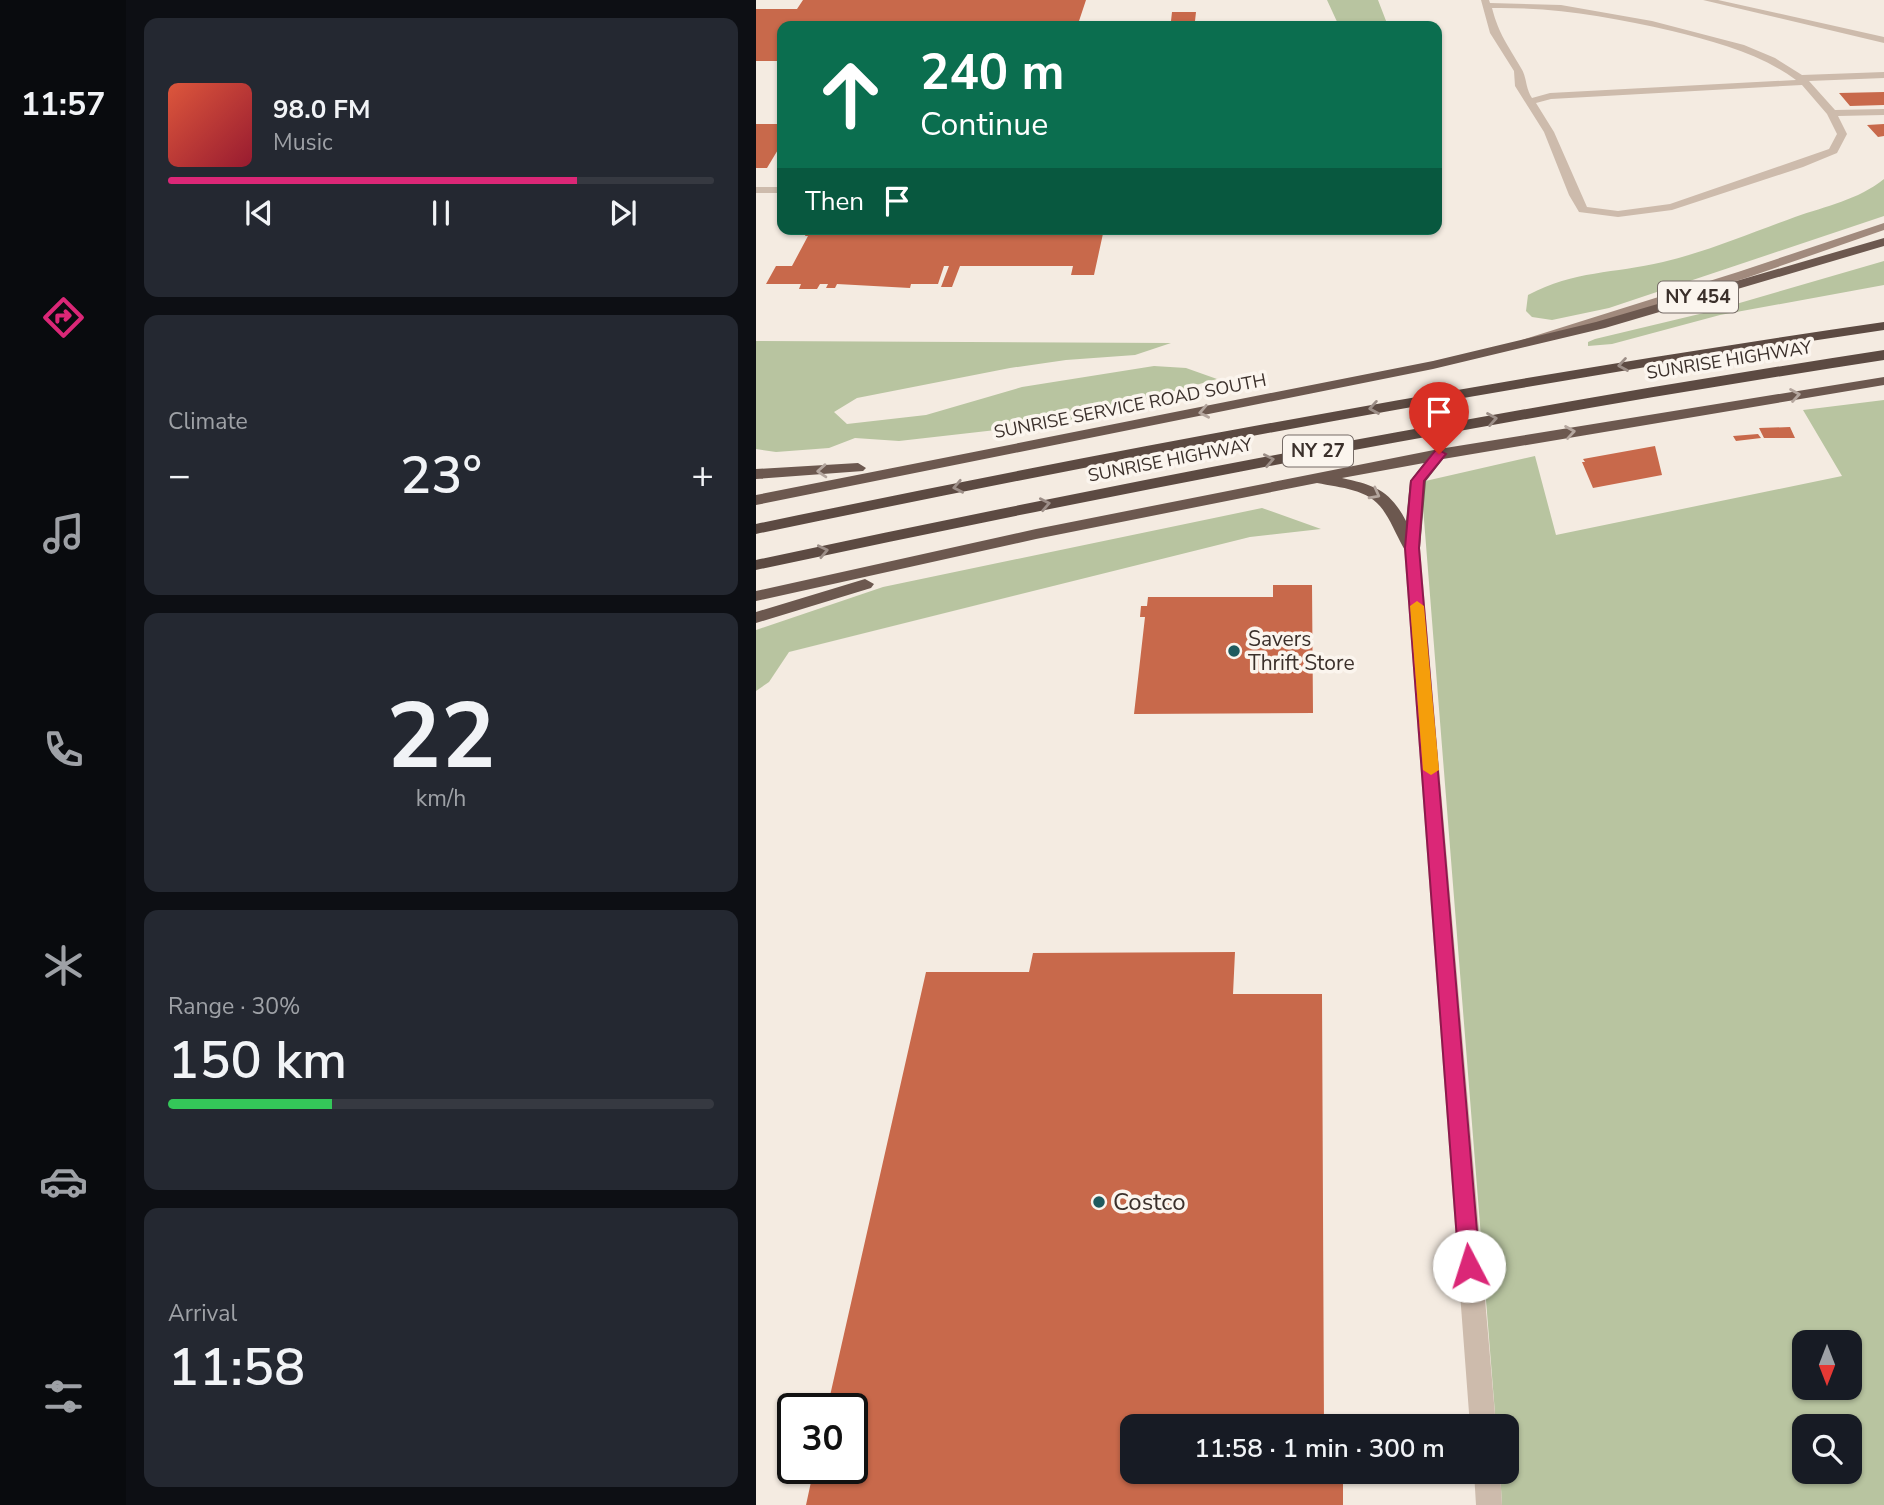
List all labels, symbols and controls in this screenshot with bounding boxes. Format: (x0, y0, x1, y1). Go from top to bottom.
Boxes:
text: 240 m (920, 39, 1064, 106)
icon: ahead (805, 49, 896, 140)
text: 11:57 (21, 83, 105, 126)
text: 98.0 FM (273, 92, 370, 127)
text: Continue (920, 103, 1048, 146)
text: Music (273, 127, 333, 158)
icon: arrive (878, 182, 916, 220)
text: Then (805, 184, 864, 219)
icon: previous (240, 194, 278, 232)
icon: pause (422, 194, 460, 232)
icon: next (604, 194, 642, 232)
road number: NY 454 (1658, 282, 1738, 312)
icon: directions (39, 293, 88, 342)
street label: SUNRISE HIGHWAY (1645, 335, 1814, 385)
one-way arrow (1617, 357, 1629, 372)
street label: SUNRISE SERVICE ROAD SOUTH (992, 368, 1268, 444)
pin (1409, 382, 1469, 454)
one-way arrow (1789, 388, 1801, 403)
icon: arrive (1420, 393, 1458, 431)
one-way arrow (1368, 400, 1380, 415)
one-way arrow (1198, 404, 1210, 419)
text: Climate (168, 406, 248, 437)
one-way arrow (1486, 412, 1498, 427)
one-way arrow (1564, 425, 1576, 440)
street label: SUNRISE HIGHWAY (1086, 432, 1254, 488)
road number: NY 27 (1283, 436, 1353, 466)
text: 23° (400, 440, 482, 511)
text: − (168, 450, 191, 501)
text: + (691, 450, 714, 501)
one-way arrow (1263, 453, 1275, 468)
one-way arrow (816, 463, 827, 478)
one-way arrow (952, 478, 964, 493)
one-way arrow (1368, 485, 1380, 499)
one-way arrow (1039, 497, 1051, 512)
icon: music (39, 509, 88, 558)
one-way arrow (817, 544, 829, 559)
place label: Savers Thrift Store (1248, 625, 1355, 677)
marker: Savers Thrift Store (1226, 643, 1242, 659)
text: 22 (386, 675, 496, 799)
icon: phone (39, 725, 88, 774)
text: km/h (416, 783, 466, 814)
icon: climate (39, 941, 88, 990)
text: Range · 30% (168, 991, 300, 1022)
text: 150 km (168, 1025, 347, 1096)
icon: car (39, 1157, 88, 1206)
place label: Costco (1113, 1186, 1186, 1218)
marker: Costco (1091, 1194, 1107, 1210)
position arrow (1432, 1229, 1506, 1303)
text: Arrival (168, 1298, 237, 1329)
north arrow (1792, 1330, 1862, 1400)
map controls (1792, 1330, 1862, 1484)
text: 11:58 (168, 1332, 305, 1403)
icon: filters (39, 1372, 88, 1421)
speed limit sign: 30 (777, 1393, 868, 1484)
button: search (1792, 1414, 1862, 1484)
text: 11:58 · 1 min · 300 m (1194, 1431, 1445, 1466)

